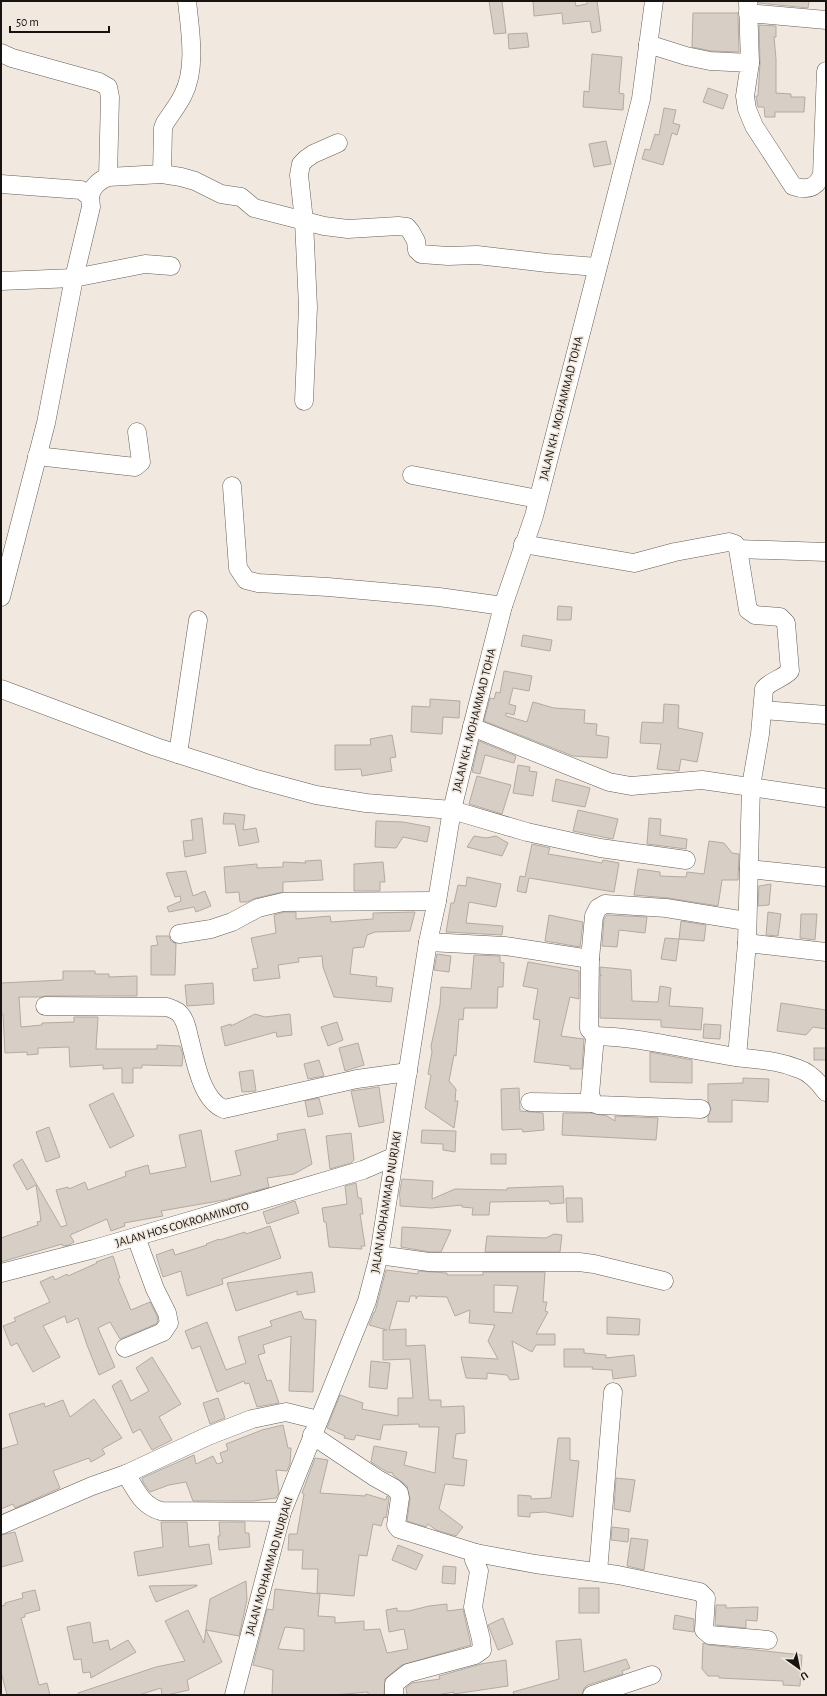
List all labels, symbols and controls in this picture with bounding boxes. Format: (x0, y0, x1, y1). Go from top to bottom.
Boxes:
scale bar (10, 8, 109, 34)
text: 50 m (16, 16, 39, 28)
street label: JALAN KH. MOHAMMAD TOHA (537, 335, 585, 481)
street label: JALAN KH. MOHAMMAD TOHA (450, 647, 498, 793)
street label: JALAN MOHAMMAD NURJAKI (369, 1130, 403, 1274)
street label: JALAN HOS COKROAMINOTO (114, 1199, 250, 1249)
street label: JALAN MOHAMMAD NURJAKI (243, 1495, 295, 1637)
north arrow (779, 1648, 819, 1688)
text: U (798, 1669, 810, 1682)

